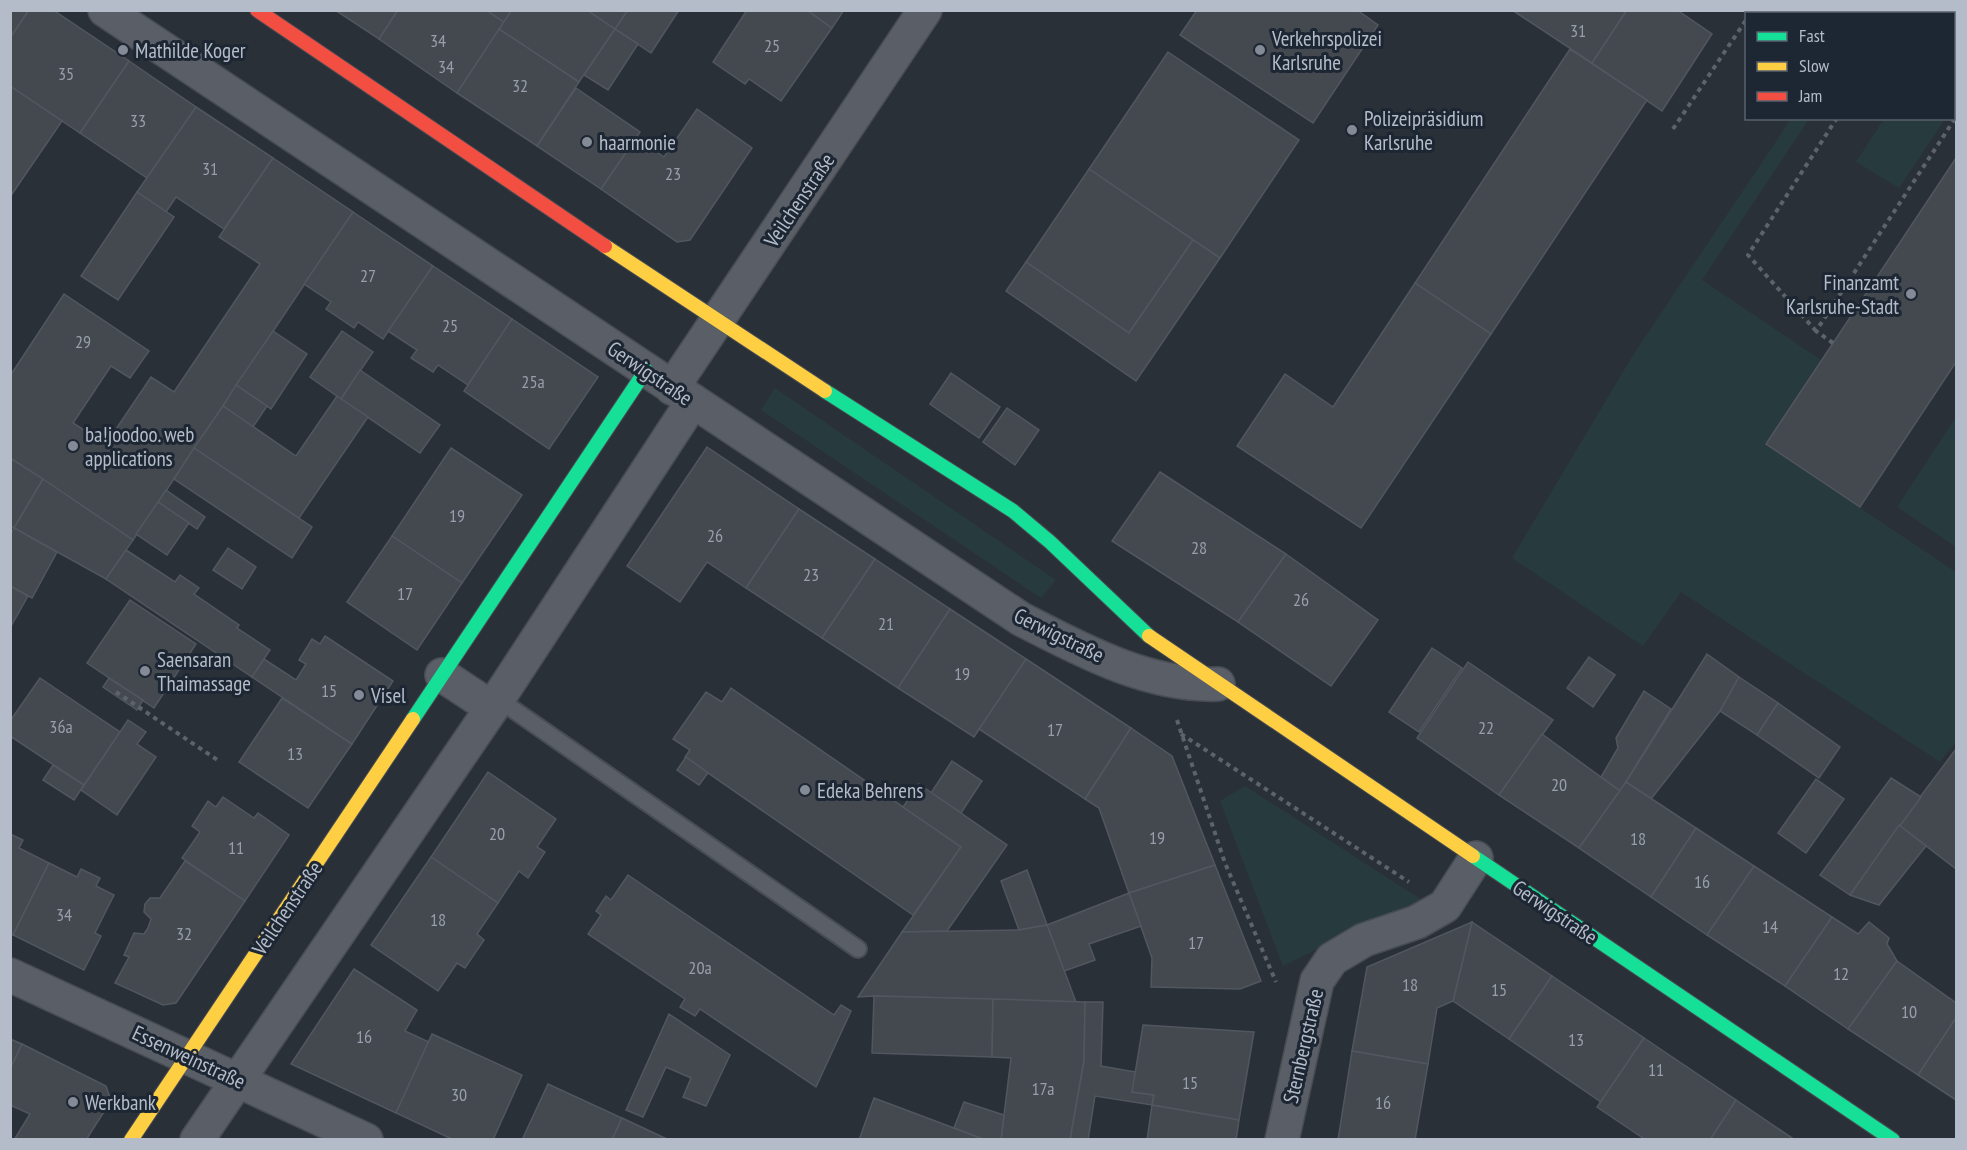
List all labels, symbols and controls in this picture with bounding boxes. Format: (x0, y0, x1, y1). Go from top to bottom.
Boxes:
legend (1745, 12, 1955, 120)
house number: 31 (1570, 19, 1586, 42)
text: Fast (1799, 24, 1825, 47)
place label: Verkehrspolizei Karlsruhe (1271, 25, 1382, 76)
house number: 34 (430, 29, 446, 52)
house number: 25 (764, 34, 780, 57)
place label: Mathilde Koger (135, 37, 246, 64)
marker: Mathilde Koger (116, 43, 130, 57)
marker: Verkehrspolizei Karlsruhe (1253, 43, 1267, 57)
text: Slow (1799, 54, 1830, 77)
house number: 34 (438, 55, 454, 78)
house number: 35 (58, 62, 74, 85)
house number: 32 (512, 74, 528, 97)
text: Jam (1798, 84, 1822, 107)
place label: Polizeipräsidium Karlsruhe (1364, 105, 1483, 156)
house number: 33 (130, 109, 146, 132)
marker: Polizeipräsidium Karlsruhe (1345, 123, 1359, 137)
place label: haarmonie (599, 129, 676, 156)
marker: haarmonie (580, 135, 594, 149)
street label: Veilchenstraße (757, 148, 840, 253)
house number: 31 (202, 157, 218, 180)
house number: 23 (665, 162, 681, 185)
house number: 27 (360, 264, 376, 287)
place label: Finanzamt Karlsruhe-Stadt (1786, 269, 1899, 320)
marker: Finanzamt Karlsruhe-Stadt (1904, 287, 1918, 301)
house number: 25 (442, 314, 458, 337)
house number: 29 (75, 330, 91, 353)
street label: Gerwigstraße (602, 335, 698, 411)
house number: 25a (521, 370, 545, 393)
place label: ba!joodoo. web applications (85, 421, 194, 472)
marker: ba!joodoo. web applications (66, 439, 80, 453)
house number: 19 (449, 504, 465, 527)
house number: 26 (707, 524, 723, 547)
house number: 28 (1191, 536, 1207, 559)
house number: 23 (803, 563, 819, 586)
house number: 17 (397, 582, 413, 605)
house number: 26 (1293, 588, 1309, 611)
street label: Gerwigstraße (1010, 602, 1108, 668)
house number: 21 (878, 612, 894, 635)
place label: Saensaran Thaimassage (157, 646, 251, 697)
house number: 19 (954, 662, 970, 685)
marker: Saensaran Thaimassage (138, 664, 152, 678)
house number: 15 (321, 679, 337, 702)
place label: Visel (370, 682, 406, 709)
marker: Visel (352, 688, 366, 702)
house number: 36a (49, 715, 73, 738)
house number: 22 (1478, 716, 1494, 739)
house number: 17 (1047, 718, 1063, 741)
house number: 13 (287, 742, 303, 765)
house number: 20 (1551, 773, 1567, 796)
place label: Edeka Behrens (817, 777, 923, 804)
marker: Edeka Behrens (798, 783, 812, 797)
house number: 20 (489, 822, 505, 845)
house number: 19 (1149, 826, 1165, 849)
house number: 18 (1630, 827, 1646, 850)
house number: 11 (228, 836, 244, 859)
street label: Veilchenstraße (245, 856, 328, 961)
house number: 16 (1694, 870, 1710, 893)
street label: Gerwigstraße (1507, 874, 1603, 950)
house number: 34 (56, 903, 72, 926)
house number: 18 (430, 908, 446, 931)
house number: 14 (1762, 915, 1778, 938)
house number: 32 (176, 922, 192, 945)
house number: 17 (1188, 931, 1204, 954)
house number: 20a (688, 956, 712, 979)
house number: 12 (1833, 962, 1849, 985)
house number: 18 (1402, 973, 1418, 996)
house number: 15 (1491, 978, 1507, 1001)
street label: Sternbergstraße (1277, 986, 1329, 1106)
house number: 10 (1901, 1000, 1917, 1023)
street label: Essenweinstraße (128, 1019, 250, 1095)
house number: 16 (356, 1025, 372, 1048)
house number: 13 (1568, 1028, 1584, 1051)
house number: 11 (1648, 1058, 1664, 1081)
house number: 15 (1182, 1071, 1198, 1094)
house number: 17a (1031, 1077, 1055, 1100)
house number: 30 (451, 1083, 467, 1106)
place label: Werkbank (85, 1089, 156, 1116)
house number: 16 (1375, 1091, 1391, 1114)
marker: Werkbank (66, 1095, 80, 1109)

